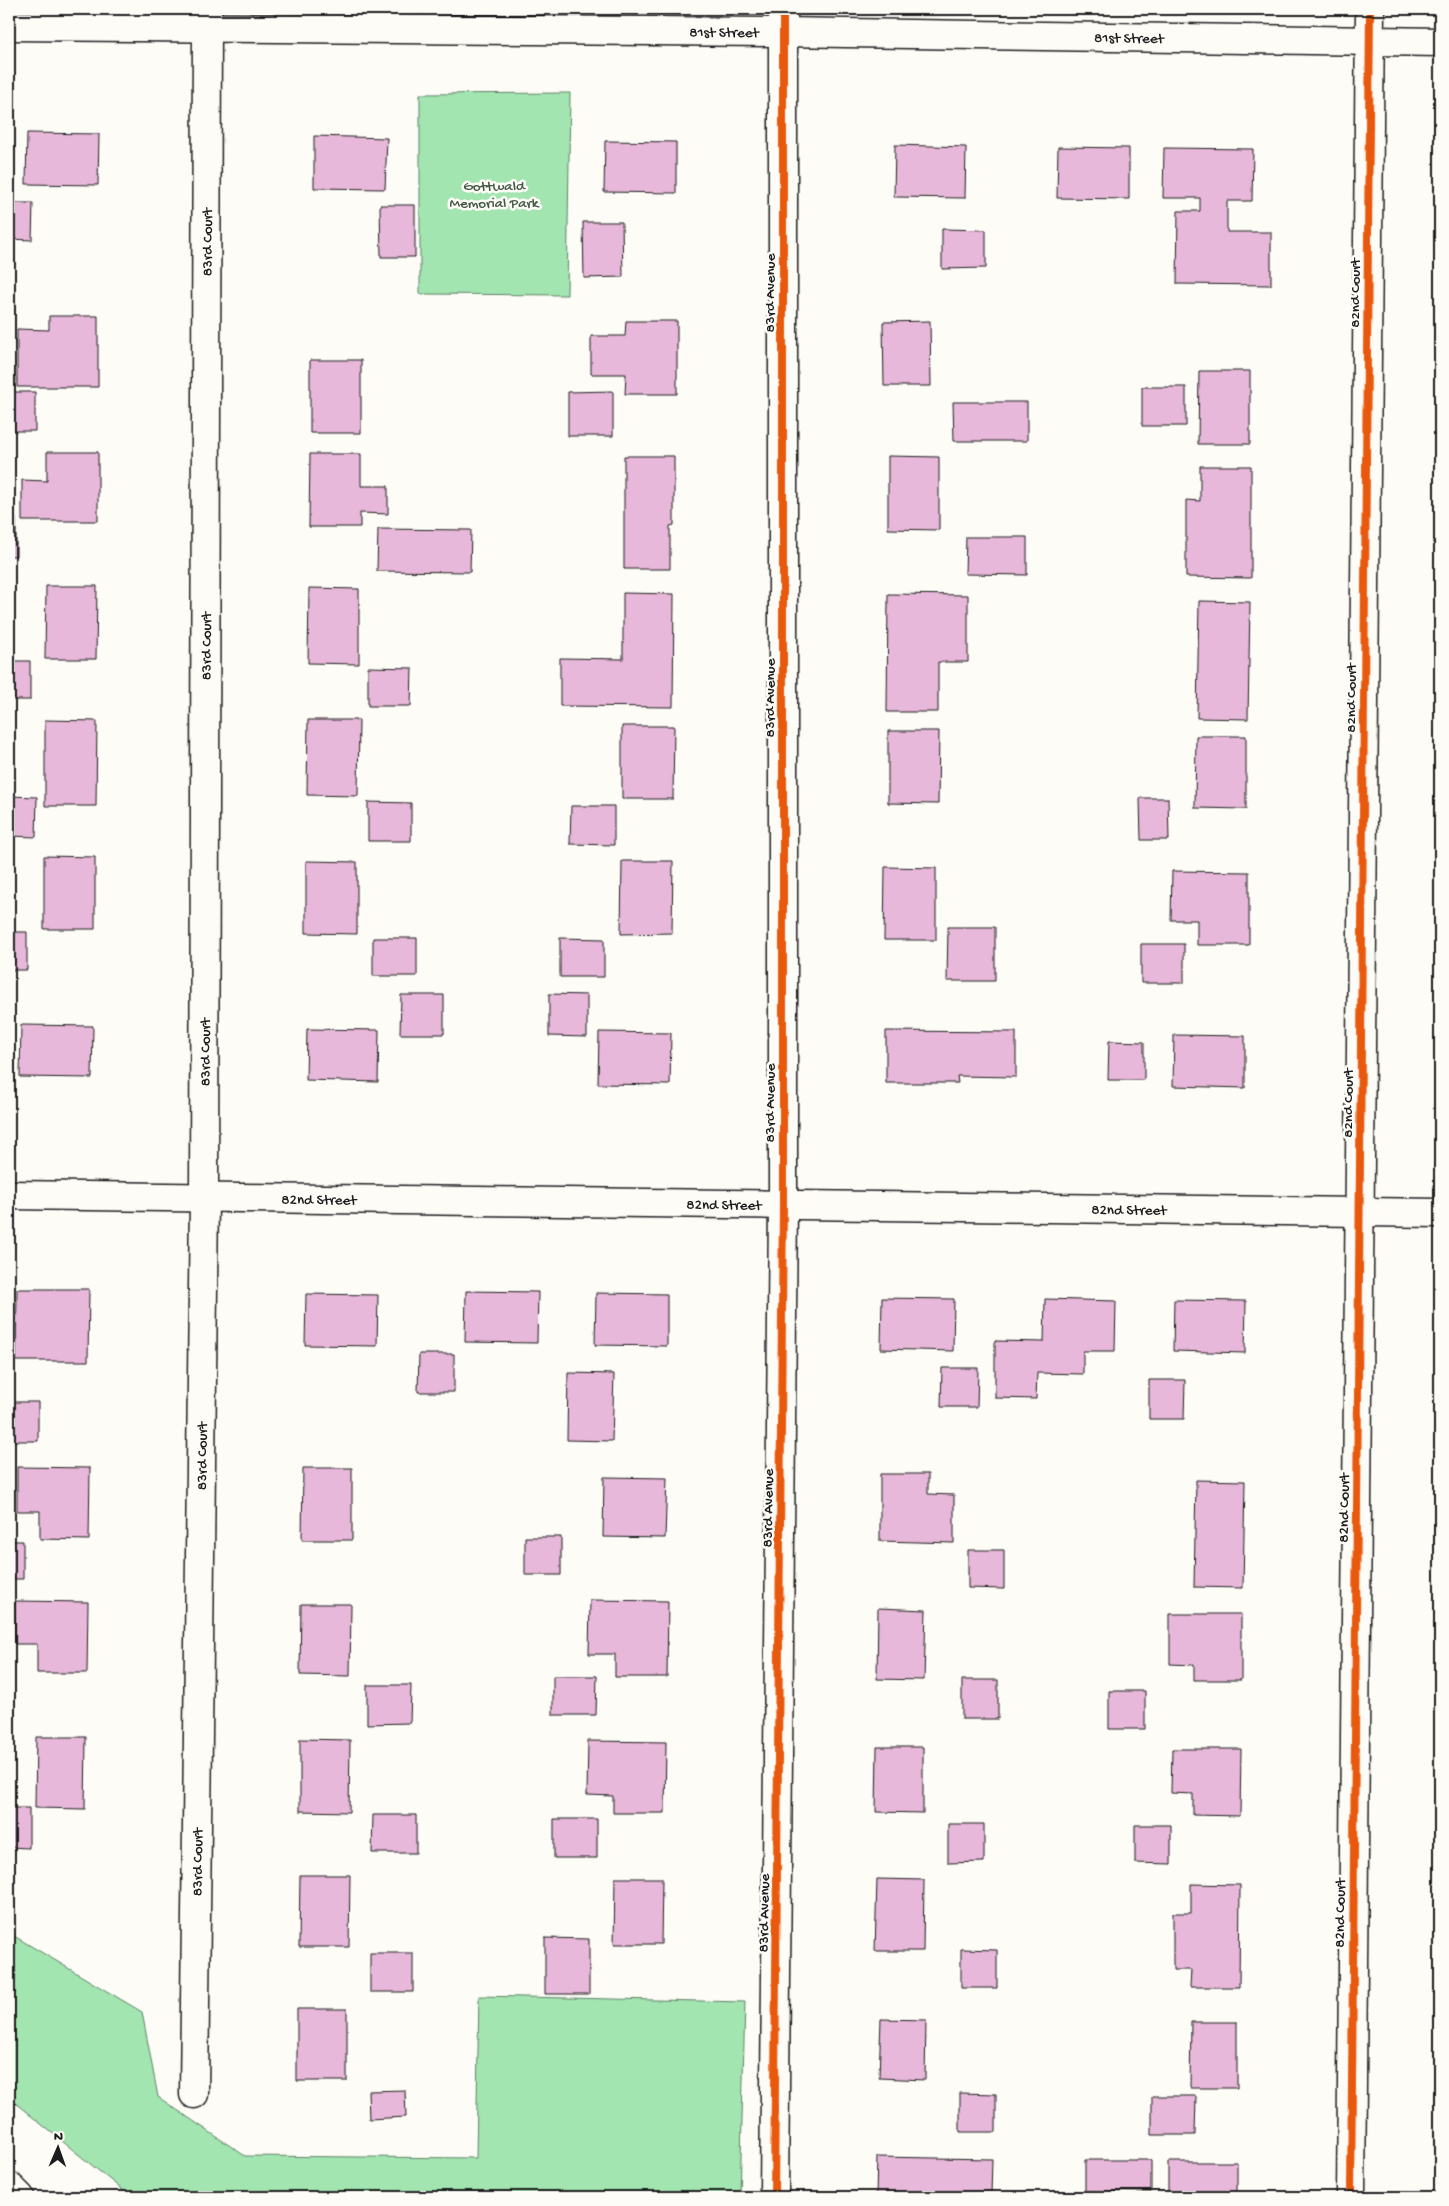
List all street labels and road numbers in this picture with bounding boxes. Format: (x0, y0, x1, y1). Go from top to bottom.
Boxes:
street label: 81st Street (689, 24, 761, 43)
street label: 81st Street (1094, 30, 1166, 49)
street label: 83rd Court (199, 206, 218, 276)
street label: 83rd Avenue (762, 253, 780, 332)
street label: 82nd Court (1347, 256, 1365, 328)
street label: 83rd Court (198, 610, 216, 680)
street label: 83rd Avenue (762, 658, 780, 737)
street label: 82nd Court (1343, 661, 1361, 733)
street label: 83rd Court (197, 1016, 215, 1086)
street label: 83rd Avenue (762, 1063, 780, 1142)
street label: 82nd Court (1340, 1066, 1358, 1138)
street label: 82nd Street (281, 1191, 358, 1210)
street label: 82nd Street (686, 1197, 763, 1215)
street label: 82nd Street (1091, 1202, 1168, 1221)
street label: 83rd Court (194, 1420, 213, 1490)
street label: 83rd Avenue (759, 1468, 779, 1548)
street label: 82nd Court (1335, 1471, 1355, 1543)
street label: 83rd Court (189, 1826, 208, 1896)
street label: 83rd Avenue (755, 1873, 775, 1953)
street label: 82nd Court (1331, 1876, 1351, 1948)

